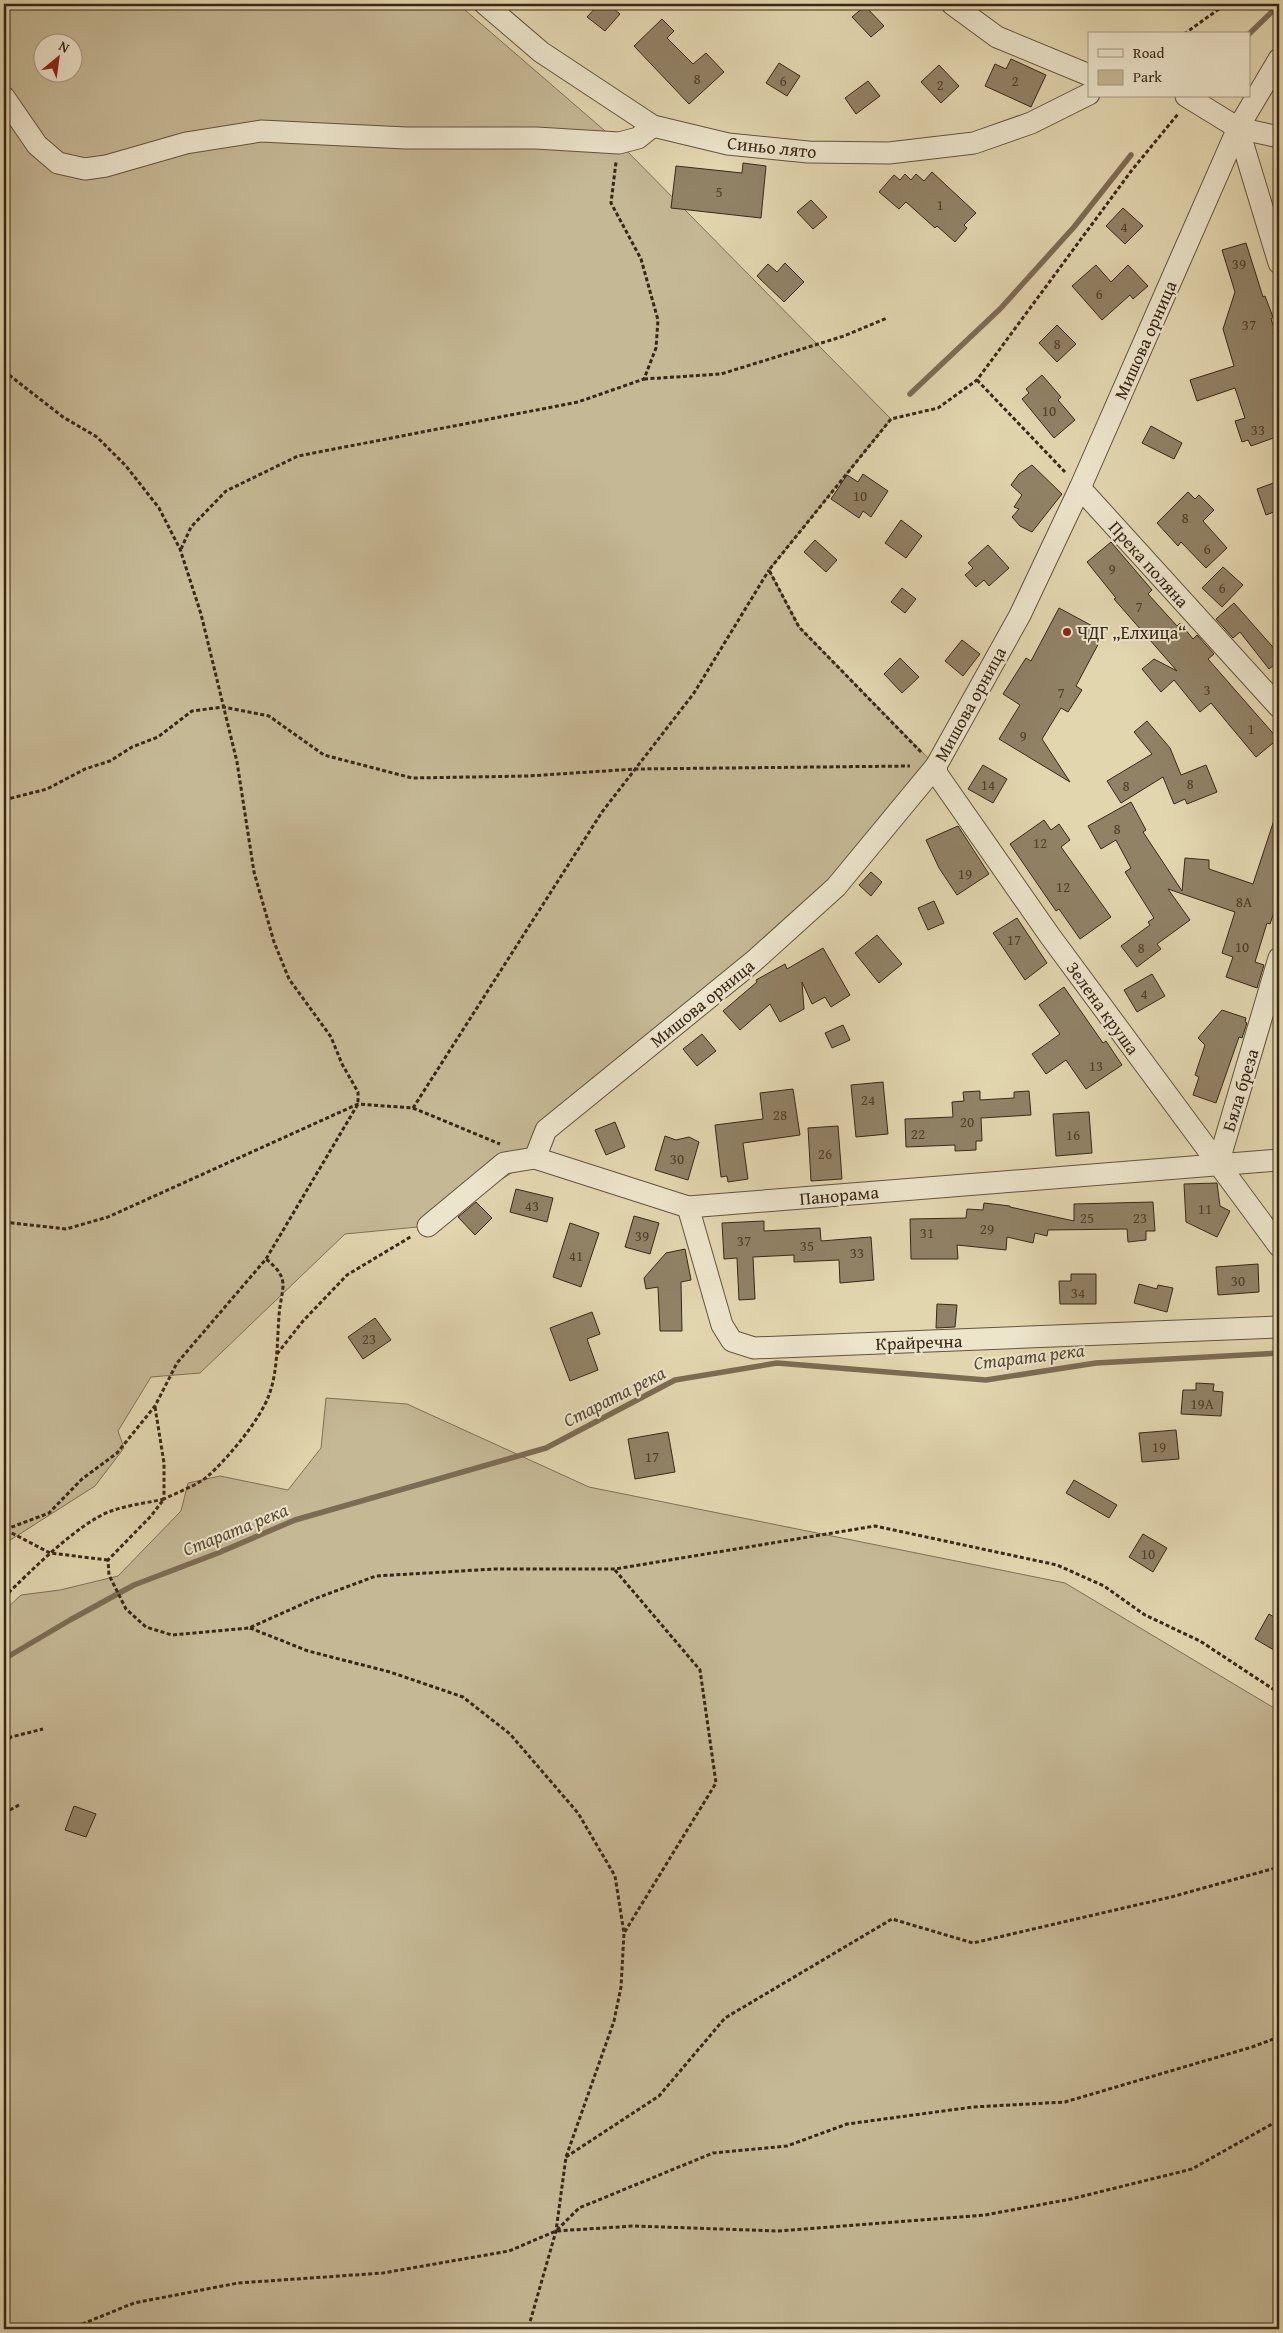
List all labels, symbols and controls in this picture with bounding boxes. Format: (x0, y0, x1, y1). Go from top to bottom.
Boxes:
north arrow (32, 32, 82, 82)
legend (1088, 32, 1250, 98)
text: N (55, 36, 74, 58)
text: Road (1133, 42, 1164, 63)
text: Park (1133, 66, 1162, 87)
house number: 8 (693, 68, 701, 89)
house number: 6 (779, 70, 787, 91)
house number: 2 (1011, 70, 1019, 91)
house number: 2 (936, 74, 944, 95)
street label: Синьо лято (726, 129, 818, 165)
house number: 5 (715, 181, 723, 202)
house number: 1 (936, 194, 944, 215)
house number: 4 (1120, 216, 1128, 237)
house number: 39 (1232, 253, 1246, 274)
street label: Мишова орница (1107, 276, 1184, 404)
house number: 6 (1095, 283, 1103, 304)
house number: 37 (1242, 314, 1256, 335)
house number: 8 (1053, 333, 1061, 354)
house number: 10 (1042, 400, 1056, 421)
house number: 33 (1251, 419, 1265, 440)
house number: 10 (853, 485, 867, 506)
house number: 8 (1181, 507, 1189, 528)
street label: Прека поляна (1102, 514, 1196, 614)
house number: 6 (1203, 538, 1211, 559)
house number: 9 (1108, 558, 1116, 579)
house number: 6 (1218, 577, 1226, 598)
house number: 7 (1135, 596, 1143, 617)
place label: ЧДГ „Елхица“ (1077, 619, 1186, 646)
marker: ЧДГ „Елхица“ (1061, 626, 1073, 638)
street label: Мишова орница (927, 641, 1013, 766)
house number: 3 (1203, 679, 1211, 700)
house number: 7 (1057, 682, 1065, 703)
house number: 1 (1247, 718, 1255, 739)
house number: 9 (1019, 725, 1027, 746)
house number: 8 (1186, 773, 1194, 794)
house number: 14 (981, 774, 995, 795)
house number: 8 (1122, 775, 1130, 796)
house number: 8 (1113, 818, 1121, 839)
house number: 12 (1033, 832, 1047, 853)
house number: 19 (958, 863, 972, 884)
house number: 12 (1056, 876, 1070, 897)
house number: 8А (1236, 891, 1252, 912)
house number: 17 (1007, 929, 1021, 950)
house number: 10 (1235, 936, 1249, 957)
house number: 8 (1137, 937, 1145, 958)
street label: Мишова орница (644, 952, 760, 1054)
street label: Зелена круша (1060, 956, 1146, 1061)
house number: 4 (1140, 983, 1148, 1004)
street label: Бяла бреза (1215, 1045, 1266, 1135)
house number: 13 (1089, 1055, 1103, 1076)
house number: 24 (861, 1089, 875, 1110)
house number: 28 (773, 1104, 787, 1125)
house number: 20 (960, 1111, 974, 1132)
house number: 22 (911, 1123, 925, 1144)
house number: 16 (1066, 1124, 1080, 1145)
house number: 26 (818, 1143, 832, 1164)
house number: 30 (670, 1148, 684, 1169)
street label: Панорама (798, 1178, 880, 1212)
house number: 43 (525, 1195, 539, 1216)
house number: 11 (1198, 1198, 1212, 1219)
house number: 25 (1080, 1207, 1094, 1228)
house number: 23 (1133, 1207, 1147, 1228)
house number: 29 (980, 1218, 994, 1239)
house number: 31 (920, 1222, 934, 1243)
house number: 39 (635, 1225, 649, 1246)
house number: 37 (737, 1230, 751, 1251)
house number: 35 (800, 1235, 814, 1256)
house number: 33 (850, 1242, 864, 1263)
house number: 41 (569, 1245, 583, 1266)
house number: 30 (1231, 1270, 1245, 1291)
house number: 34 (1071, 1282, 1085, 1303)
street label: Крайречна (875, 1327, 963, 1357)
house number: 23 (362, 1328, 376, 1349)
water label: Старата река (972, 1335, 1086, 1377)
water label: Старата река (558, 1358, 670, 1434)
house number: 19А (1190, 1393, 1214, 1414)
house number: 19 (1152, 1436, 1166, 1457)
house number: 17 (645, 1446, 659, 1467)
water label: Старата река (178, 1495, 292, 1563)
house number: 10 (1141, 1543, 1155, 1564)

